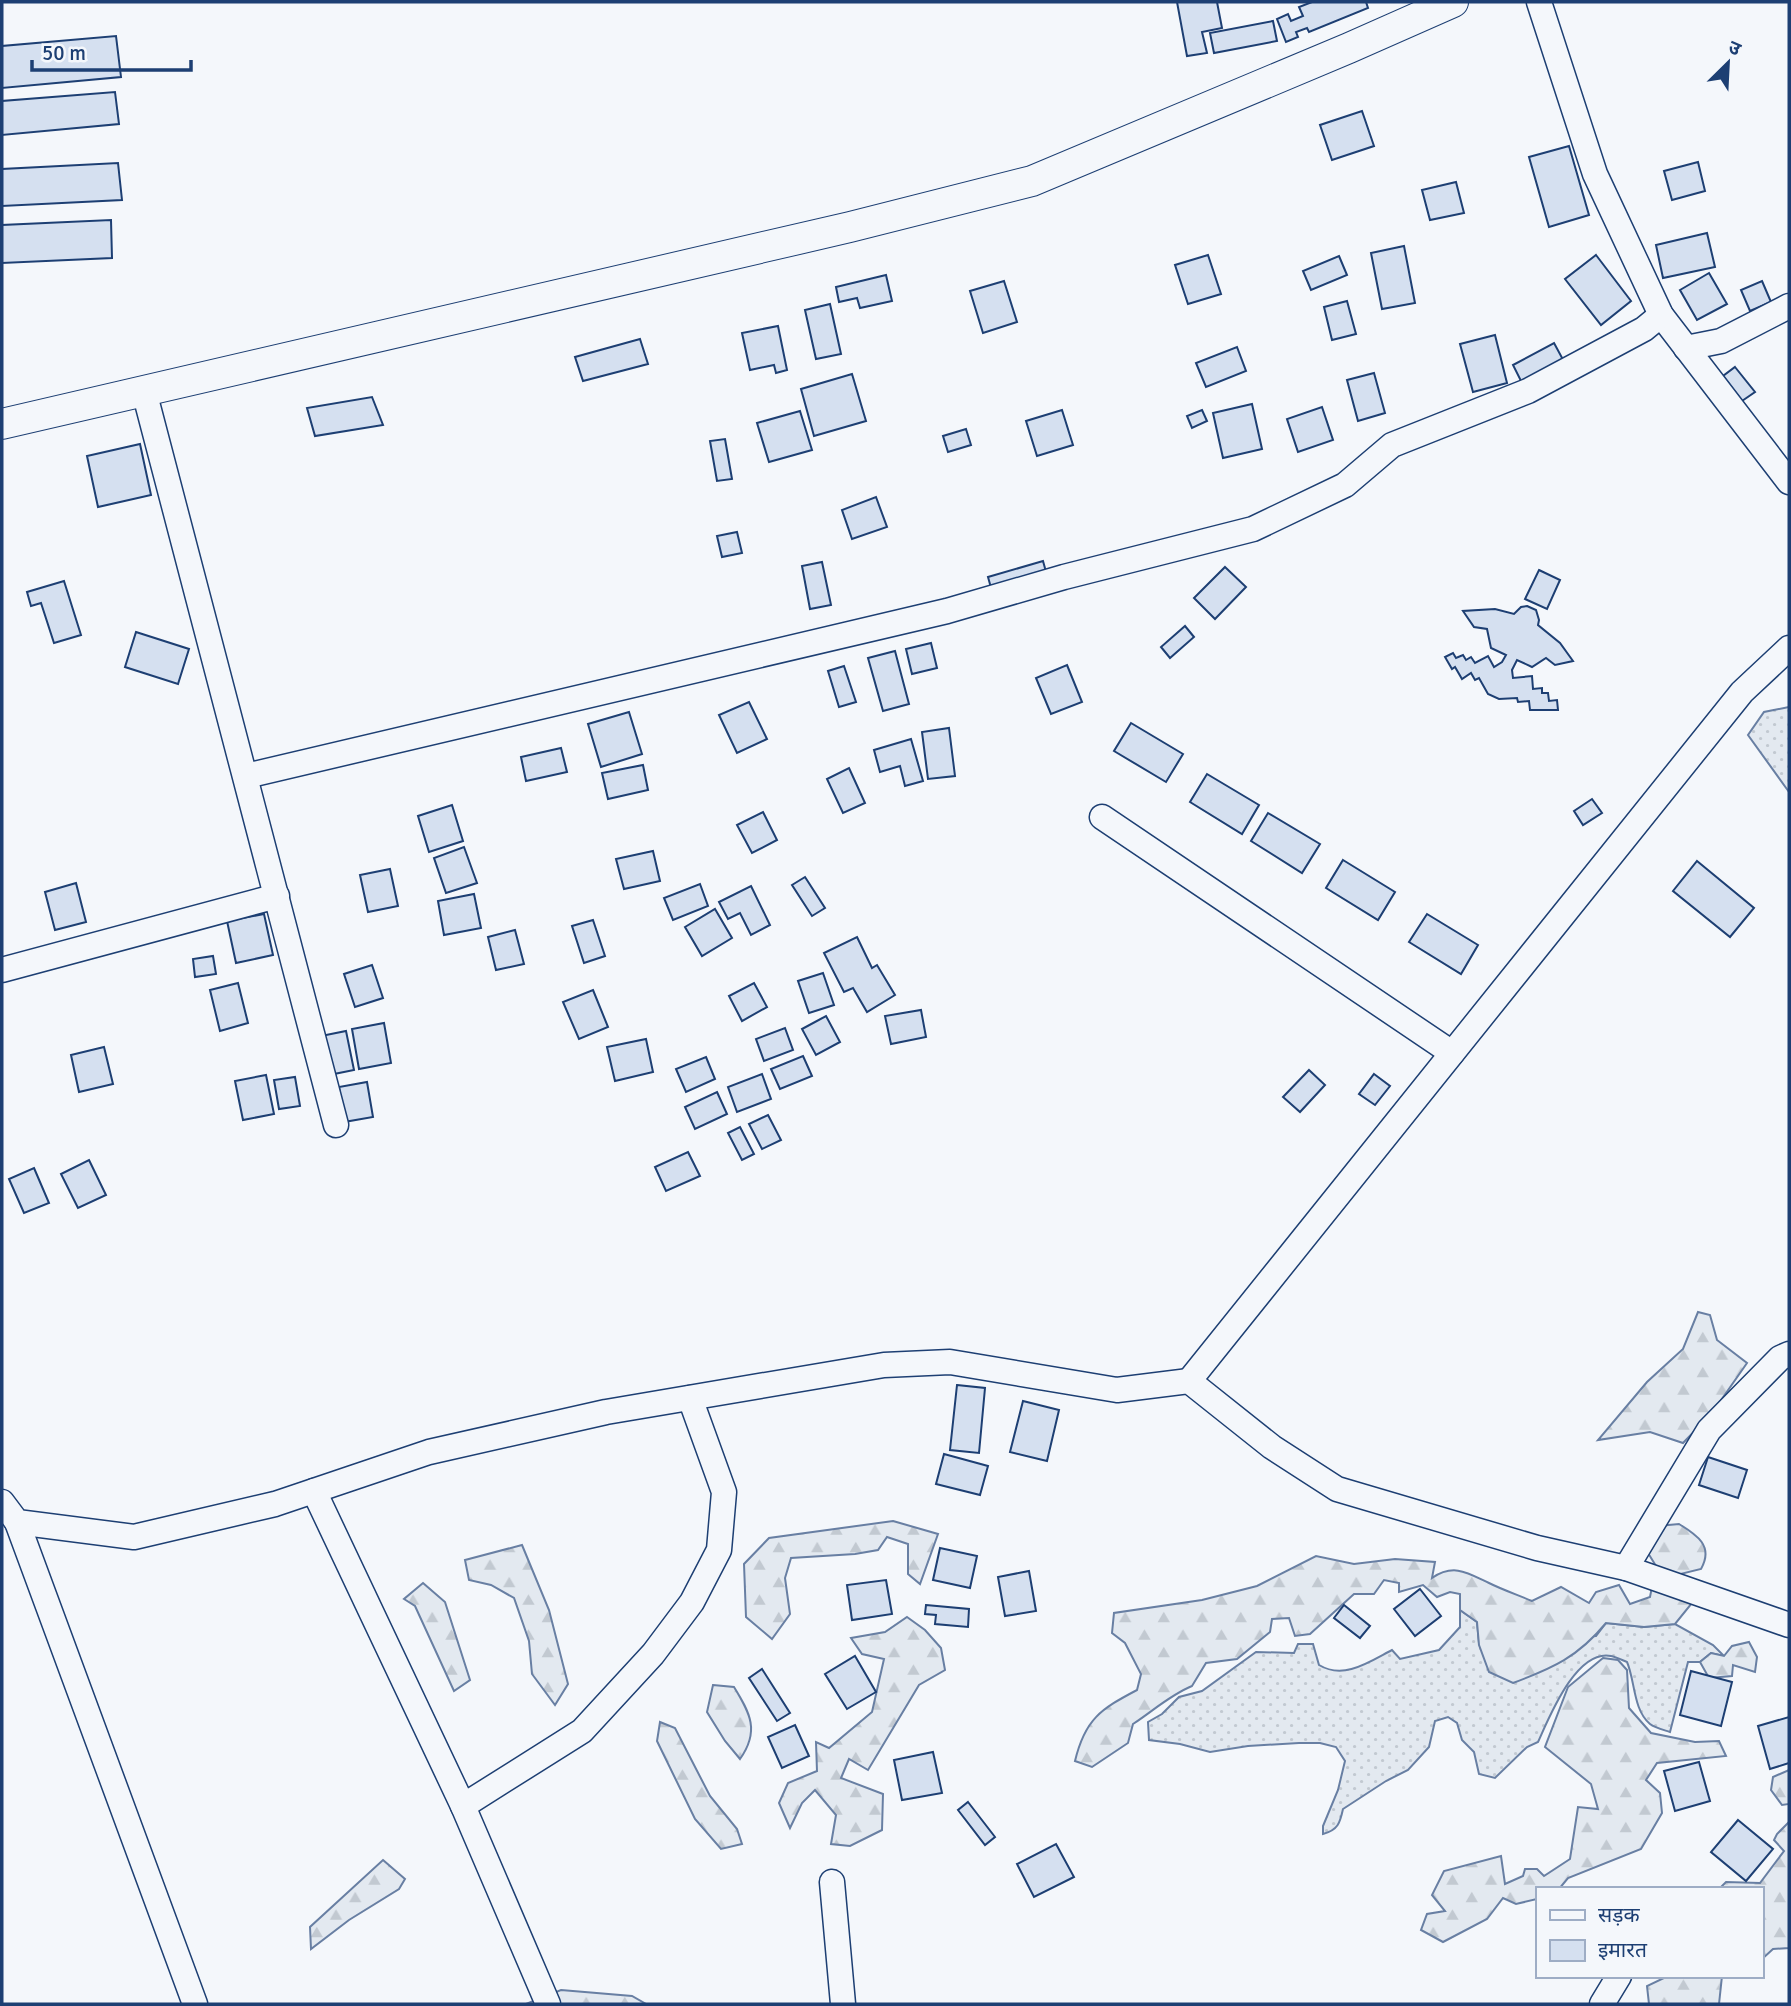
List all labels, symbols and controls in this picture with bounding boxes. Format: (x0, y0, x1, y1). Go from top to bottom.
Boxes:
scale bar (32, 28, 191, 72)
north arrow (1693, 28, 1763, 98)
text: उ (1725, 35, 1745, 62)
text: 50 m (42, 40, 86, 66)
legend (1536, 1887, 1763, 1978)
text: सड़क (1598, 1902, 1640, 1928)
text: इमारत (1598, 1937, 1648, 1963)

